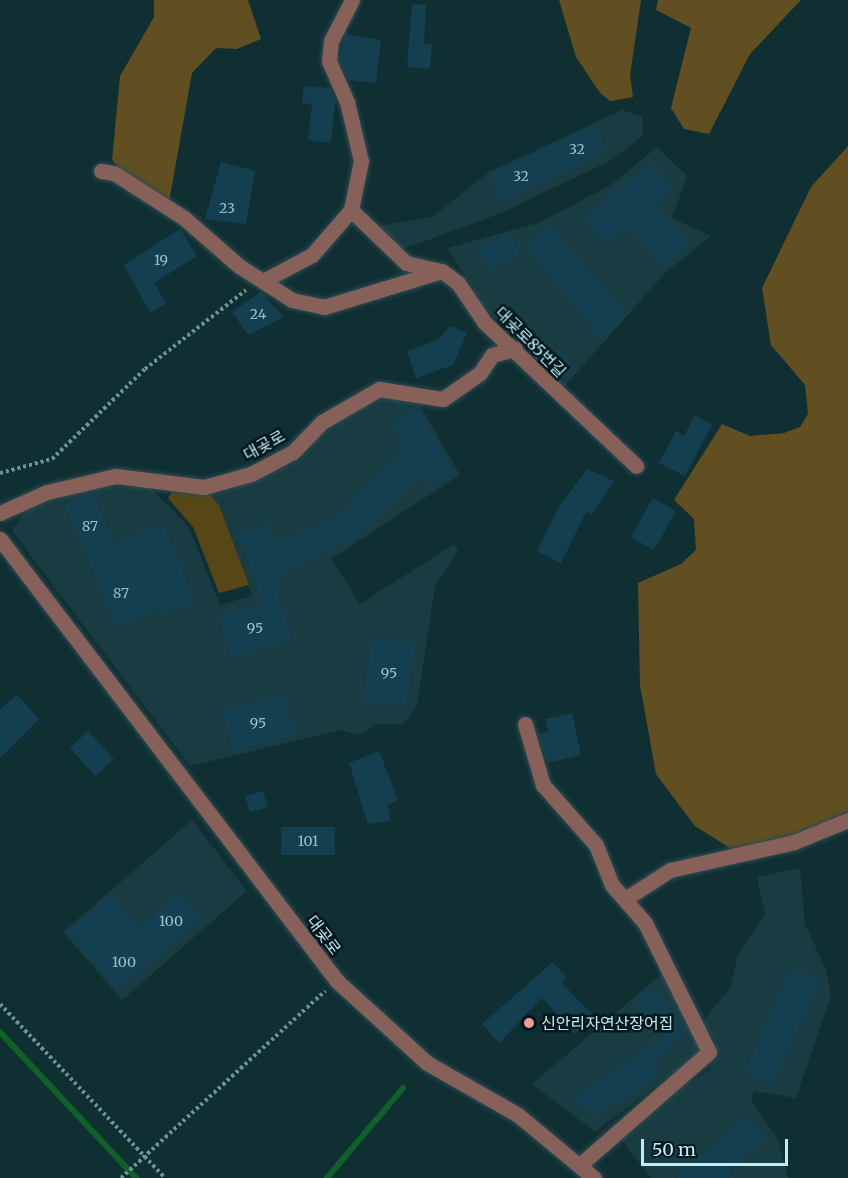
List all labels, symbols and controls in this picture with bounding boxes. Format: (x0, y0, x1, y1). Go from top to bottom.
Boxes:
house number: 32 (569, 141, 585, 157)
house number: 32 (513, 168, 529, 184)
house number: 23 (219, 200, 235, 216)
house number: 19 (154, 252, 168, 268)
street label: 대곶로85번길 (492, 303, 570, 381)
house number: 24 (250, 306, 266, 322)
street label: 대곶로 (240, 426, 288, 464)
house number: 87 (82, 518, 98, 534)
house number: 87 (113, 585, 129, 601)
house number: 95 (247, 620, 263, 636)
house number: 95 (381, 665, 397, 681)
house number: 95 (250, 715, 266, 731)
house number: 101 (298, 833, 318, 849)
street label: 대곶로 (303, 912, 345, 958)
house number: 100 (159, 913, 183, 929)
house number: 100 (112, 954, 136, 970)
place label: 신안리자연산장어집 (541, 1013, 673, 1033)
marker: 신안리자연산장어집 (522, 1016, 536, 1030)
scale bar (644, 1127, 791, 1165)
text: 50 m (652, 1138, 696, 1161)

